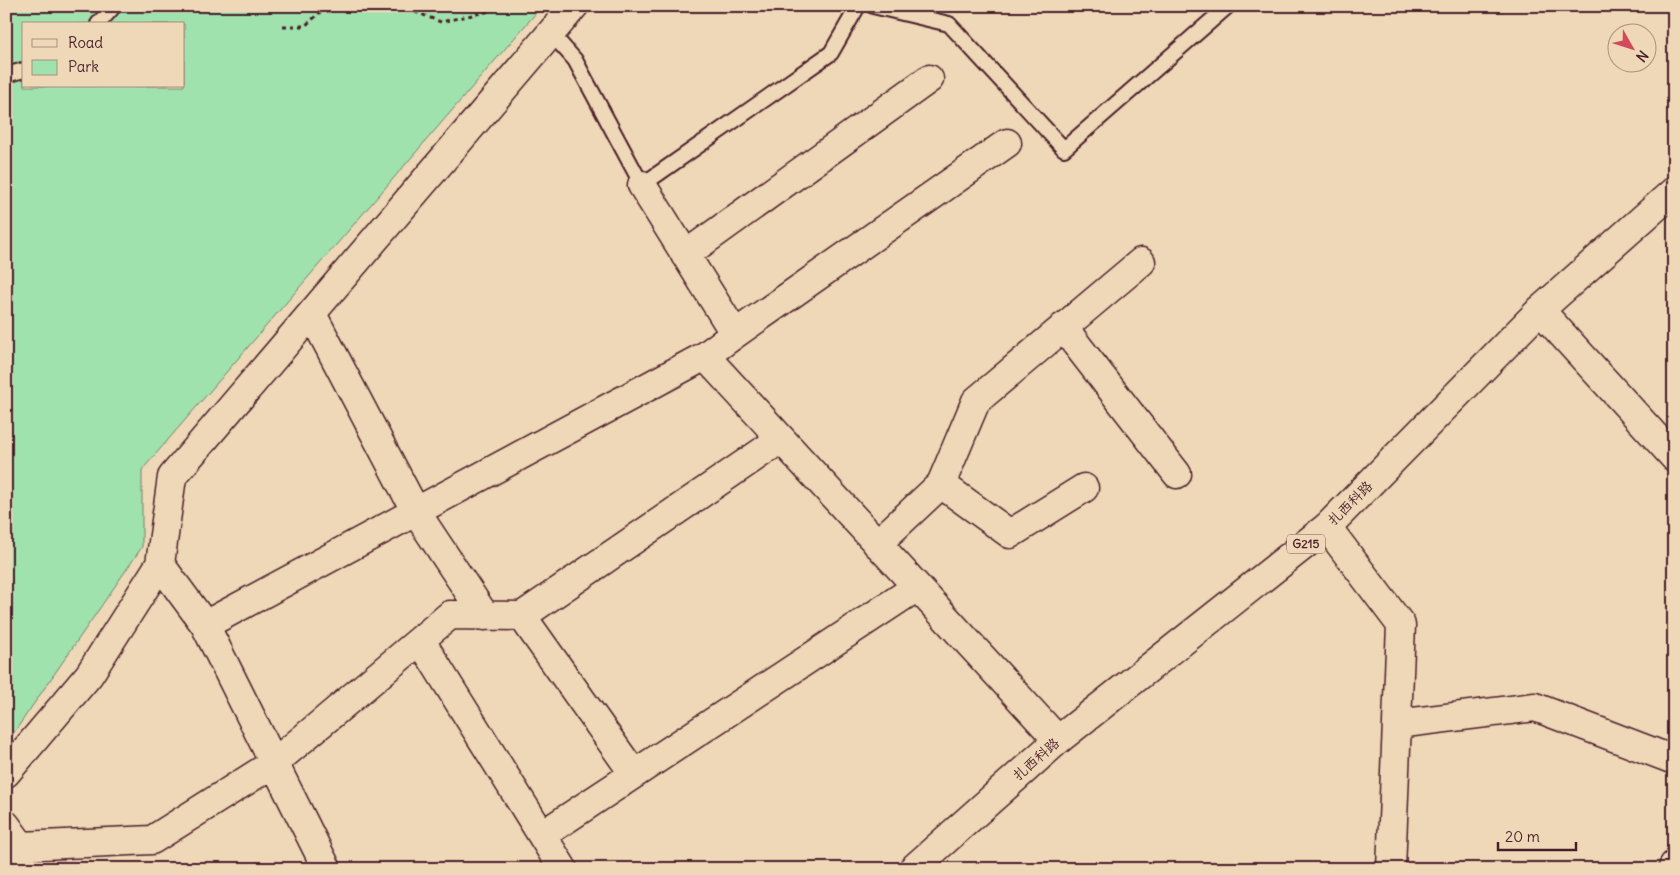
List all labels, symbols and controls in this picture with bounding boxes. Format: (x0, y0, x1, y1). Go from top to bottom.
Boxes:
legend (22, 22, 185, 88)
north arrow (1608, 22, 1658, 72)
text: Road (68, 33, 103, 52)
text: N (1632, 47, 1652, 66)
text: Park (68, 57, 99, 76)
street label: 扎西科路 (1324, 477, 1376, 529)
road number: G215 (1287, 534, 1325, 554)
street label: 扎西科路 (1009, 734, 1063, 784)
scale bar (1498, 820, 1575, 852)
text: 20 m (1505, 827, 1540, 846)

